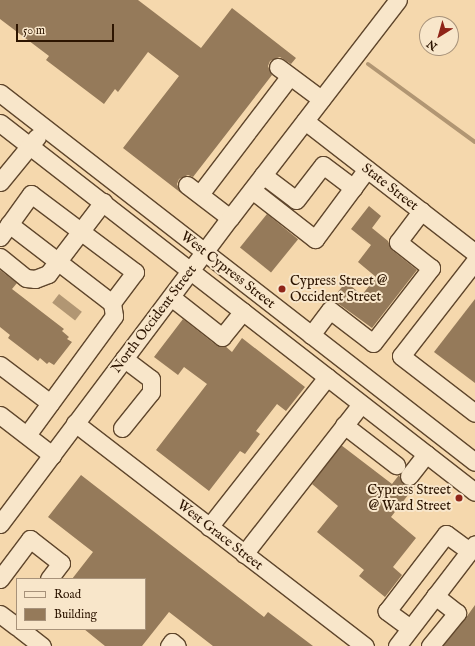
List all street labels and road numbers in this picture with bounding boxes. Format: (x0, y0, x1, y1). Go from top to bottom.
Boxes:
street label: State Street (358, 160, 422, 214)
street label: West Cypress Street (177, 228, 279, 312)
street label: North Occident Street (108, 262, 200, 376)
street label: West Grace Street (174, 496, 266, 574)

